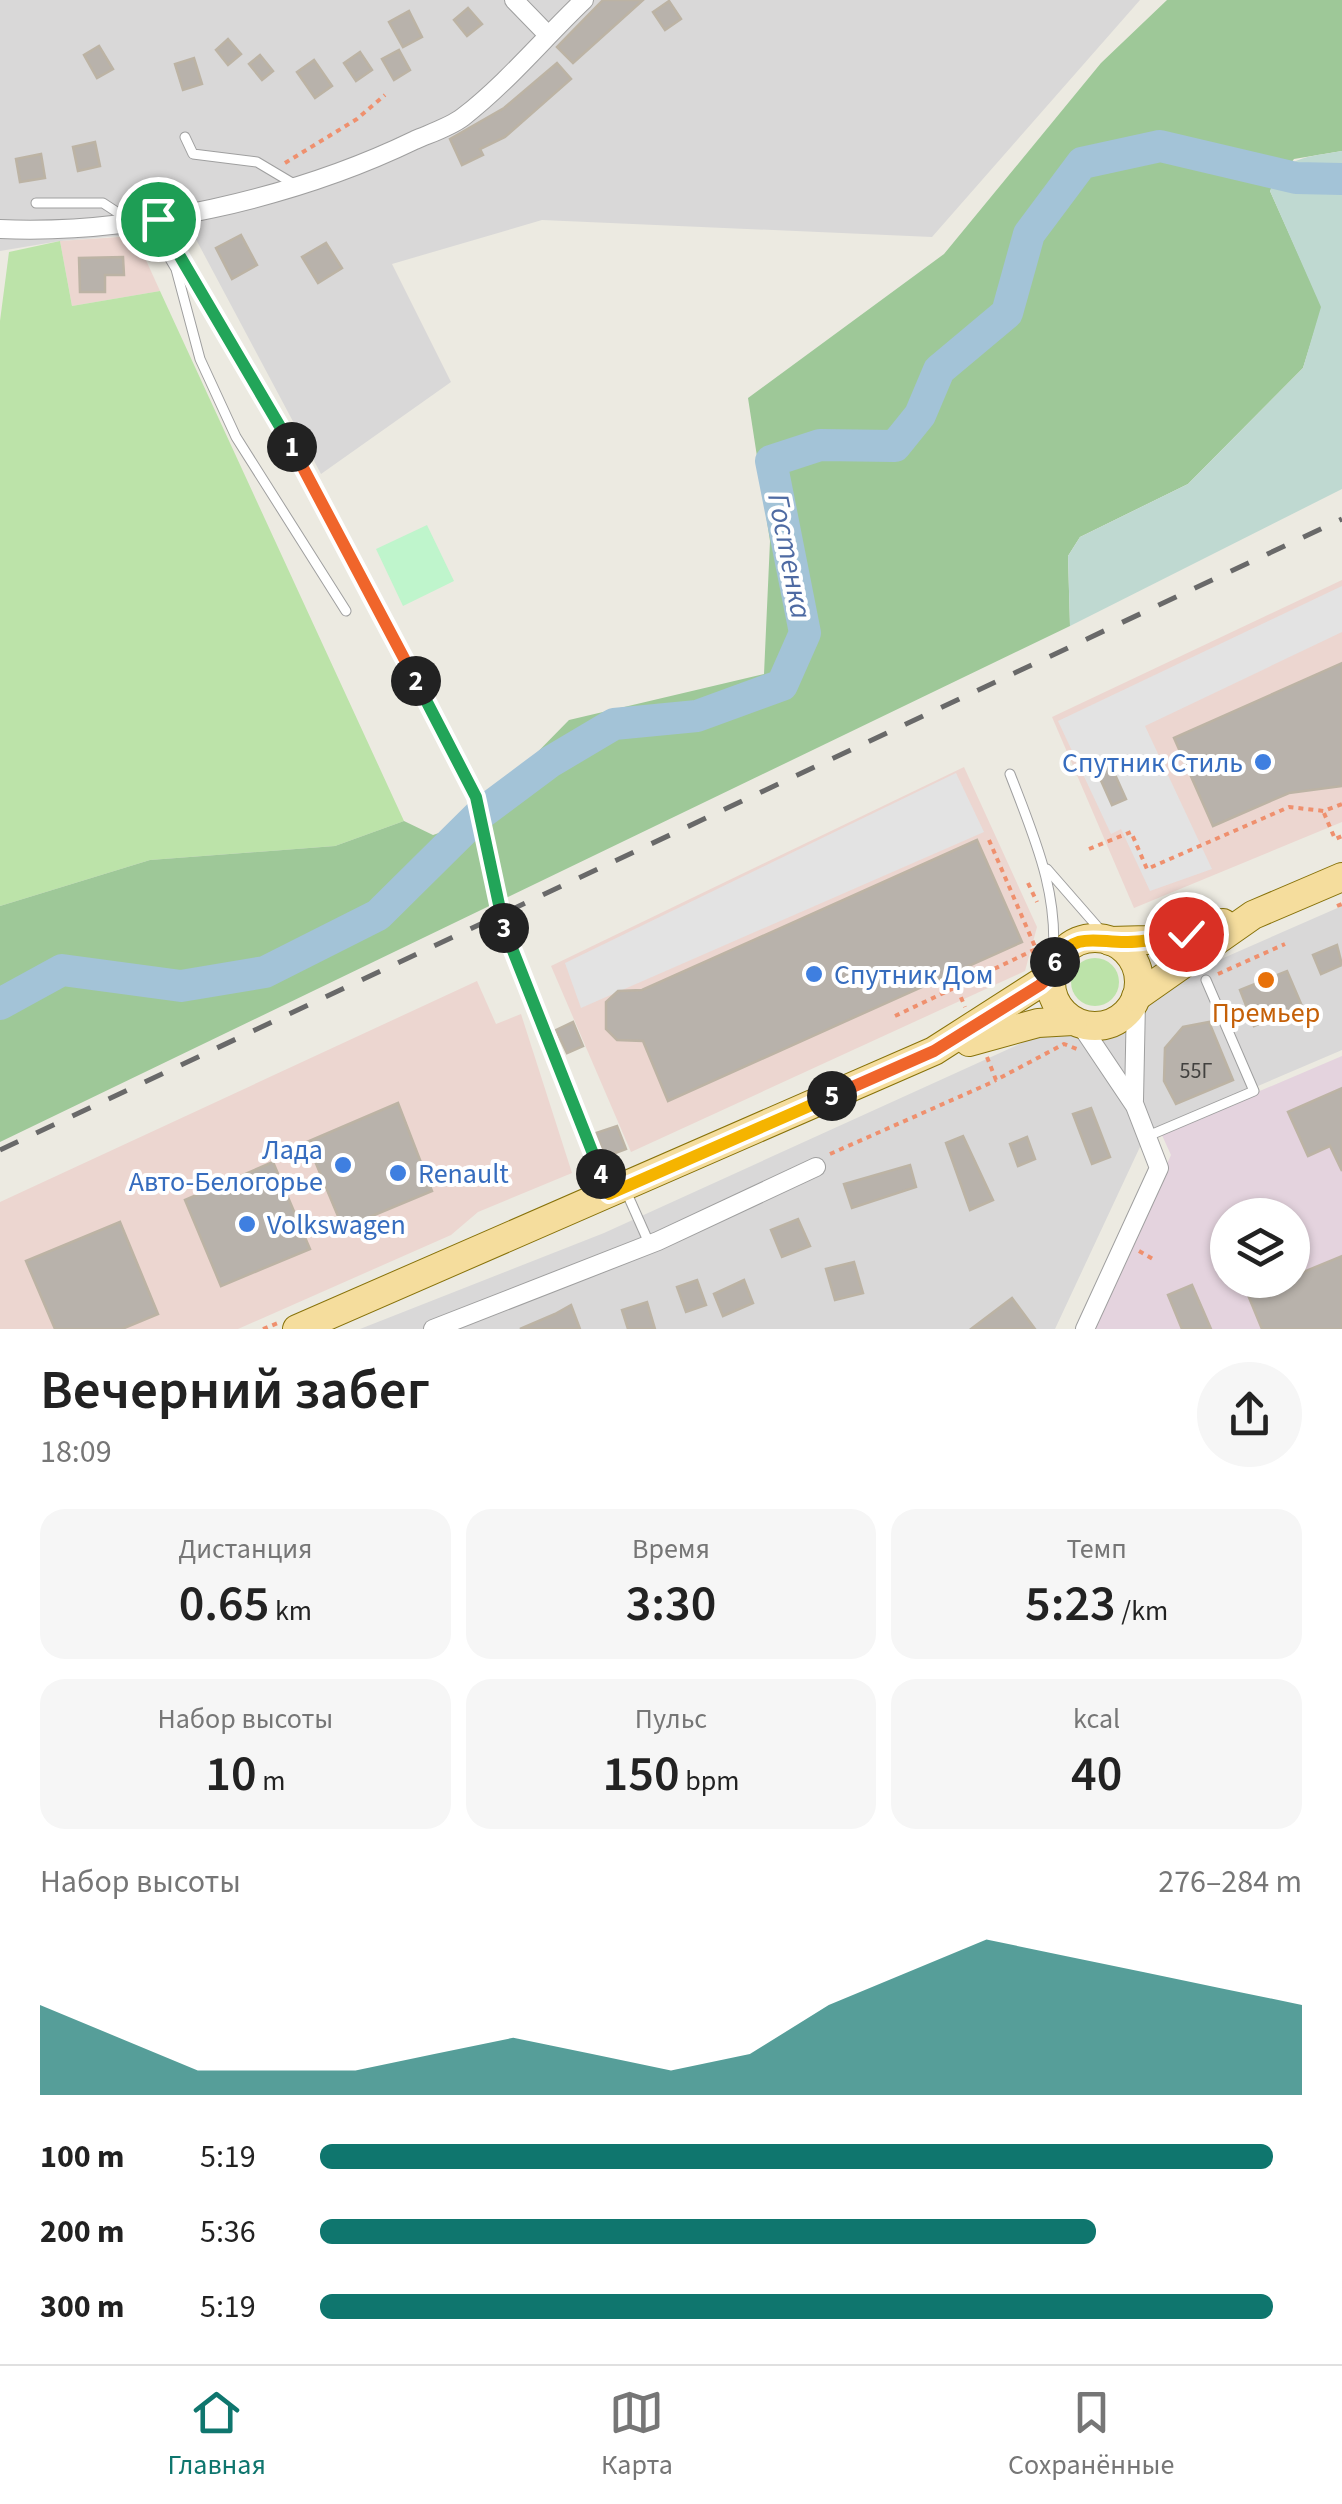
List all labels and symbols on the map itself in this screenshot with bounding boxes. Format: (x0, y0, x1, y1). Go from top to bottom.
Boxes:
pin (116, 177, 201, 262)
pin: 1 (267, 422, 317, 472)
water label: Гостенка (756, 490, 823, 623)
pin: 2 (391, 656, 441, 706)
place label: Спутник Стиль (1062, 743, 1243, 783)
marker: Спутник Стиль (1252, 751, 1274, 773)
pin (1144, 892, 1229, 977)
pin: 3 (479, 903, 529, 953)
pin: 6 (1030, 937, 1080, 987)
place label: Спутник Дом (834, 955, 993, 995)
marker: Спутник Дом (803, 963, 825, 985)
marker: Премьер (1255, 969, 1277, 991)
place label: Премьер (1212, 993, 1320, 1033)
house number: 55Г (1180, 1055, 1212, 1087)
pin: 5 (807, 1071, 857, 1121)
place label: Лада Авто-Белогорье (129, 1130, 323, 1202)
pin: 4 (576, 1149, 626, 1199)
marker: Лада Авто-Белогорье (332, 1154, 354, 1176)
place label: Renault (418, 1154, 509, 1194)
marker: Renault (387, 1162, 409, 1184)
place label: Volkswagen (267, 1205, 406, 1245)
marker: Volkswagen (236, 1213, 258, 1235)

